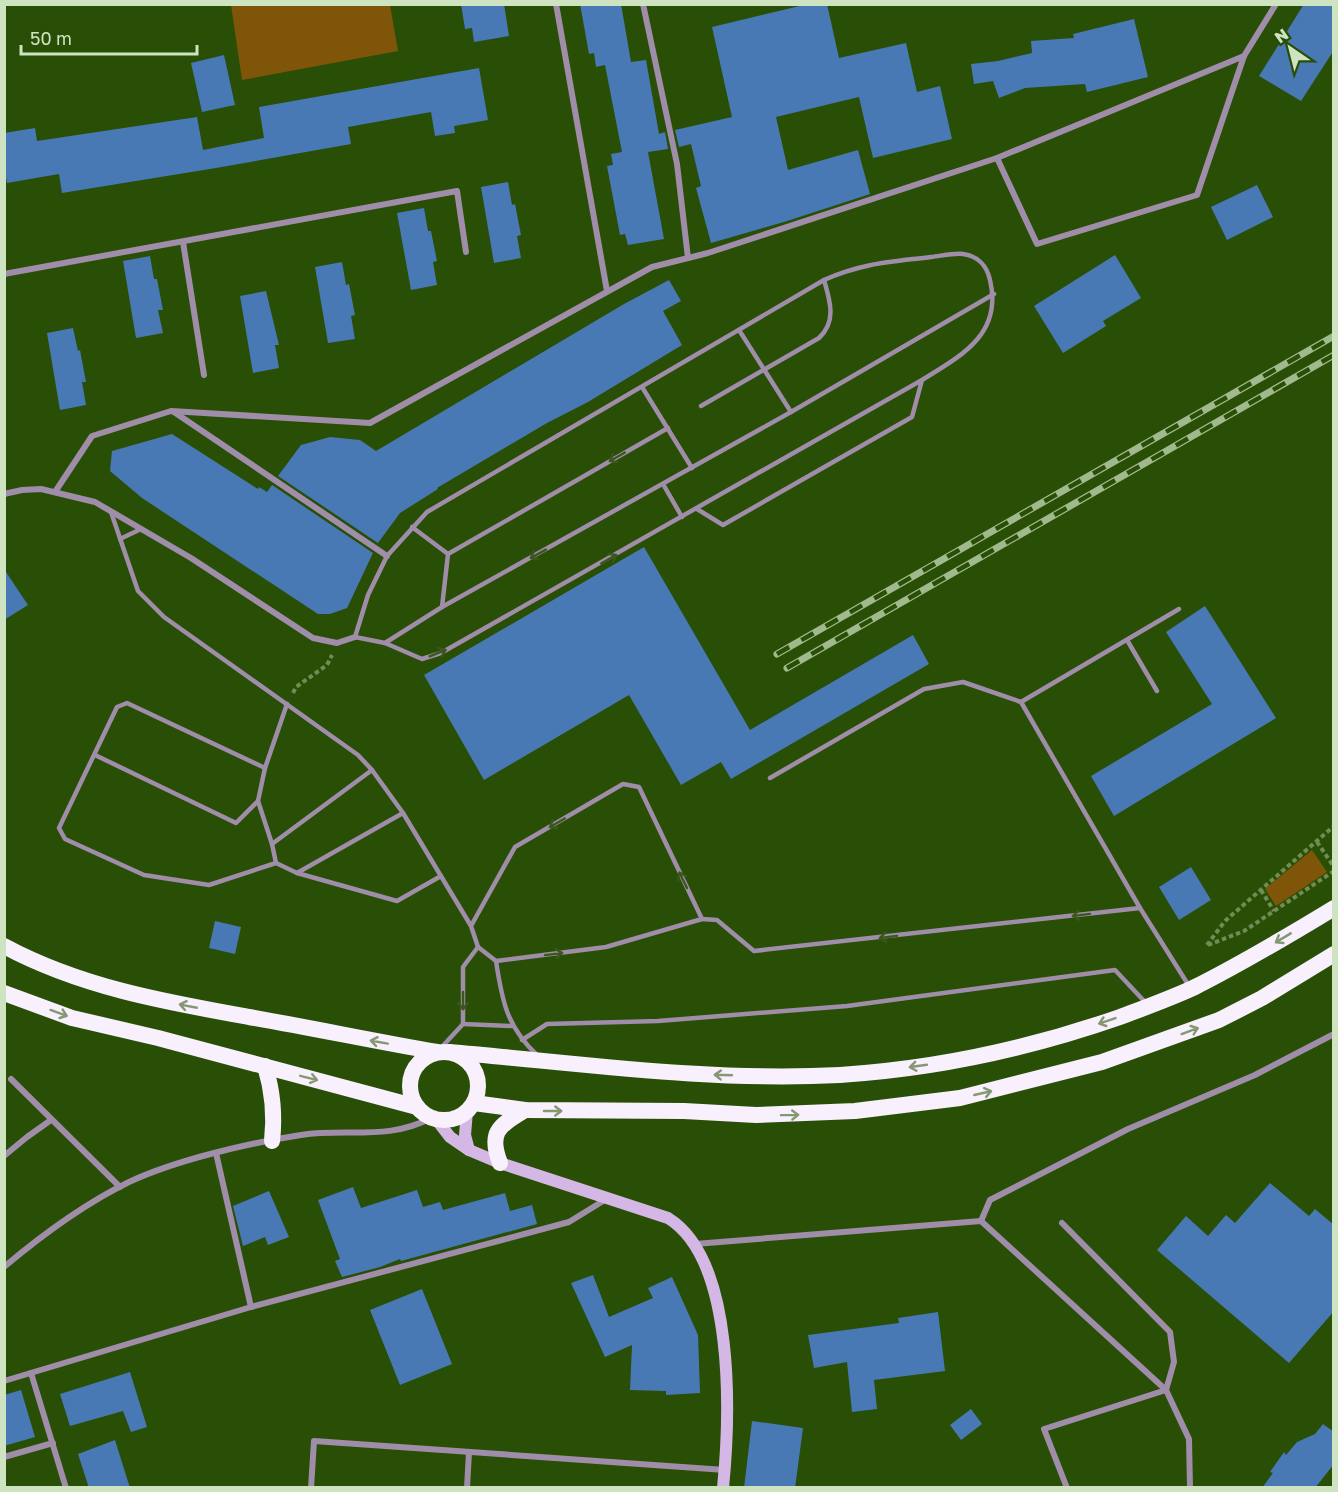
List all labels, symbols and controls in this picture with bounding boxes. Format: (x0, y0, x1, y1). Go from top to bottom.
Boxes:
scale bar (21, 18, 196, 56)
north arrow (1260, 18, 1320, 78)
text: N (1271, 24, 1292, 47)
text: 50 m (30, 27, 72, 49)
one-way arrow (609, 452, 626, 464)
one-way arrow (530, 548, 547, 560)
one-way arrow (600, 553, 617, 565)
one-way arrow (429, 647, 447, 658)
one-way arrow (549, 817, 566, 829)
one-way arrow (676, 871, 688, 889)
one-way arrow (1072, 910, 1092, 921)
one-way arrow (878, 932, 898, 943)
one-way arrow (1275, 933, 1292, 945)
one-way arrow (544, 948, 564, 959)
one-way arrow (457, 991, 469, 1011)
one-way arrow (178, 1000, 198, 1011)
one-way arrow (50, 1009, 68, 1020)
one-way arrow (1098, 1016, 1117, 1027)
one-way arrow (1180, 1025, 1199, 1036)
one-way arrow (370, 1036, 390, 1047)
one-way arrow (908, 1060, 928, 1071)
one-way arrow (714, 1069, 734, 1081)
one-way arrow (299, 1073, 318, 1084)
one-way arrow (974, 1087, 993, 1099)
one-way arrow (542, 1105, 562, 1117)
one-way arrow (779, 1109, 799, 1121)

